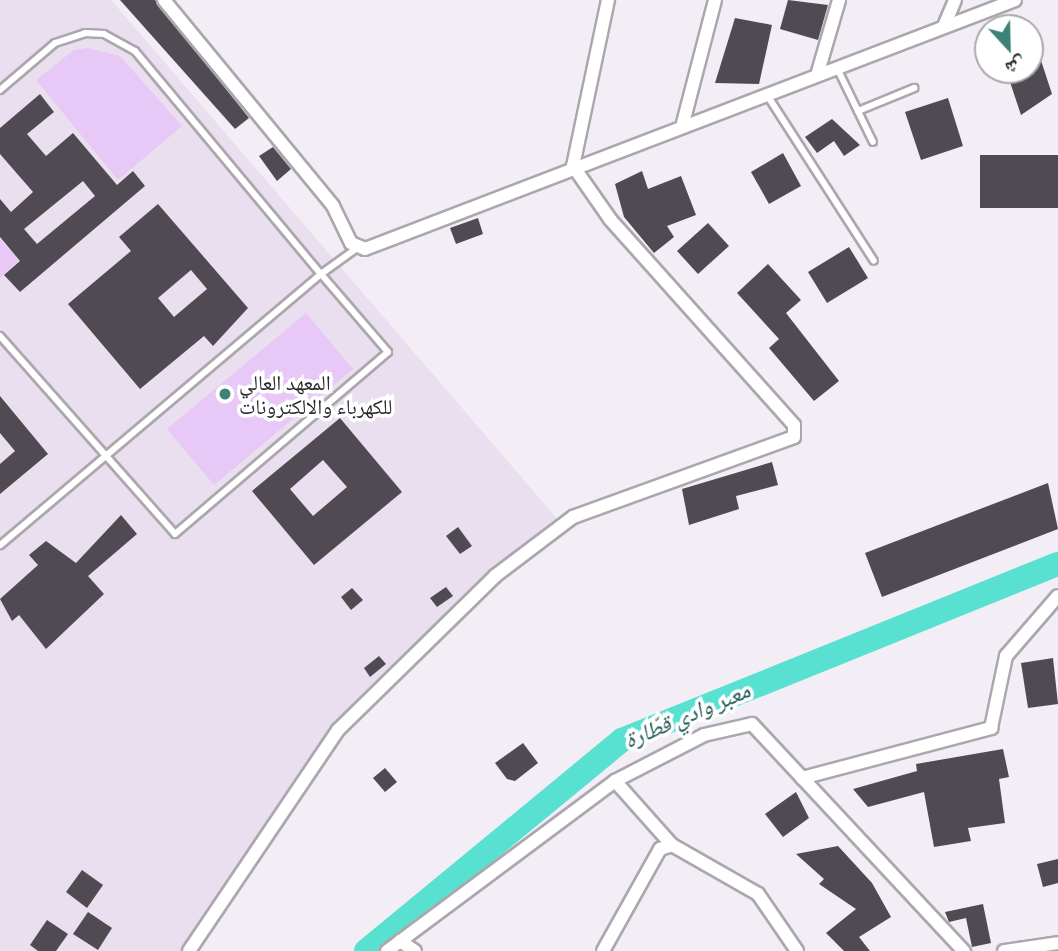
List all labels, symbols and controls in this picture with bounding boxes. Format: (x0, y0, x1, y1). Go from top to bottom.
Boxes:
north arrow (974, 14, 1044, 84)
text: ش (1002, 50, 1031, 84)
place label: المعهد العالي للكهرباء والالكترونات (239, 369, 393, 419)
marker: المعهد العالي للكهرباء والالكترونات (217, 386, 233, 402)
water label: معبر وادي قطّارة (620, 676, 754, 754)

